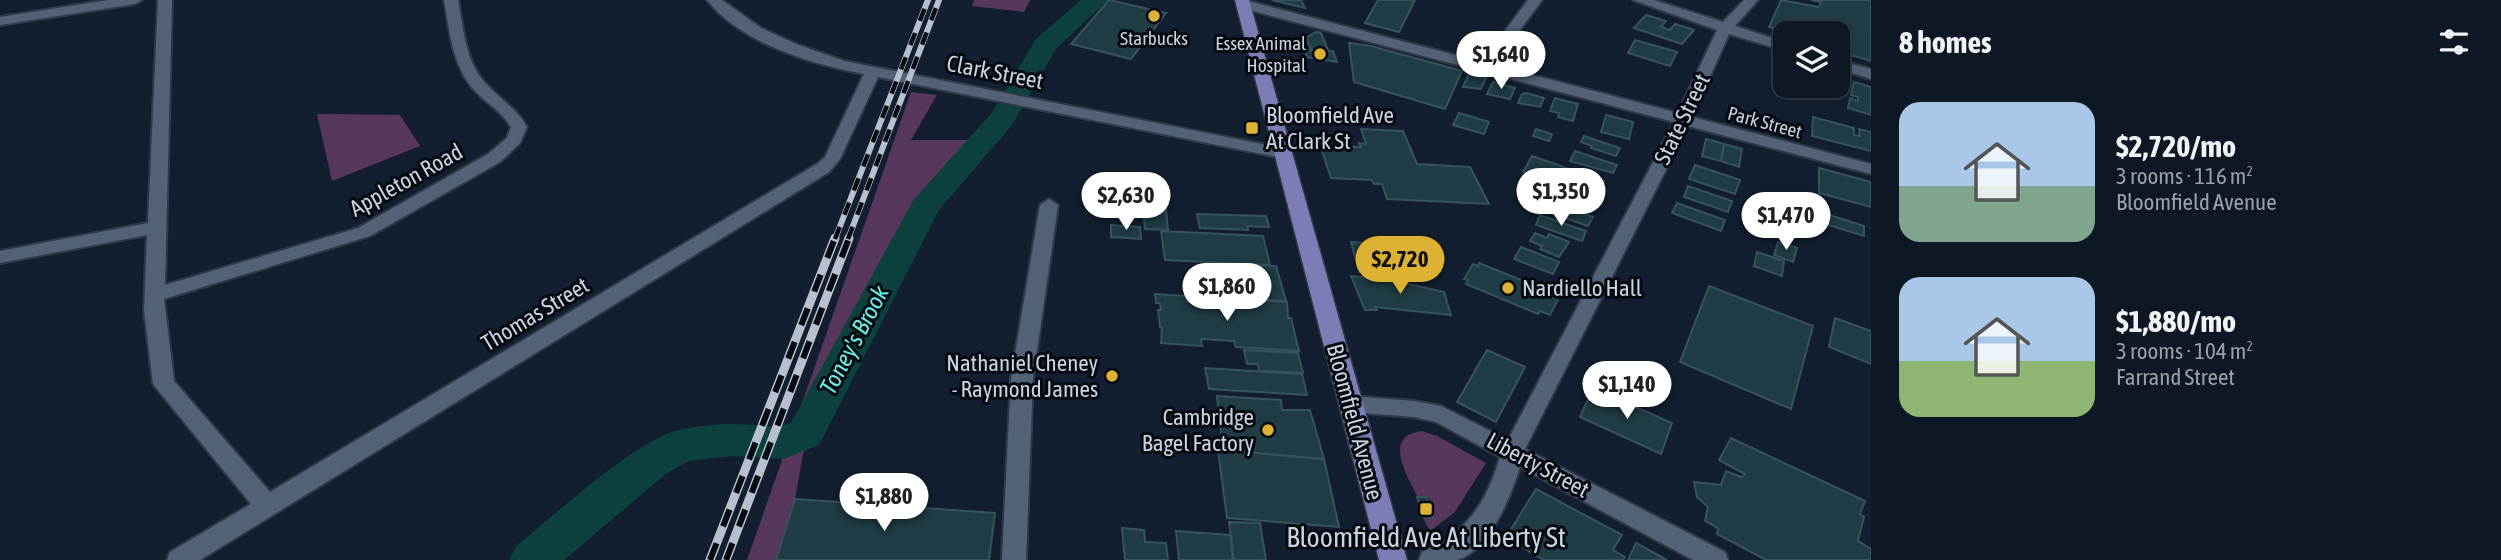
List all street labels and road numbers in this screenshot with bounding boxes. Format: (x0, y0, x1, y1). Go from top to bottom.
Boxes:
street label: Clark Street (945, 50, 1045, 94)
street label: State Street (1649, 70, 1715, 168)
street label: Park Street (1725, 102, 1805, 142)
street label: Appleton Road (345, 138, 467, 222)
street label: Thomas Street (477, 272, 593, 356)
street label: Bloomfield Avenue (1322, 341, 1388, 503)
street label: Liberty Street (1483, 427, 1593, 503)

